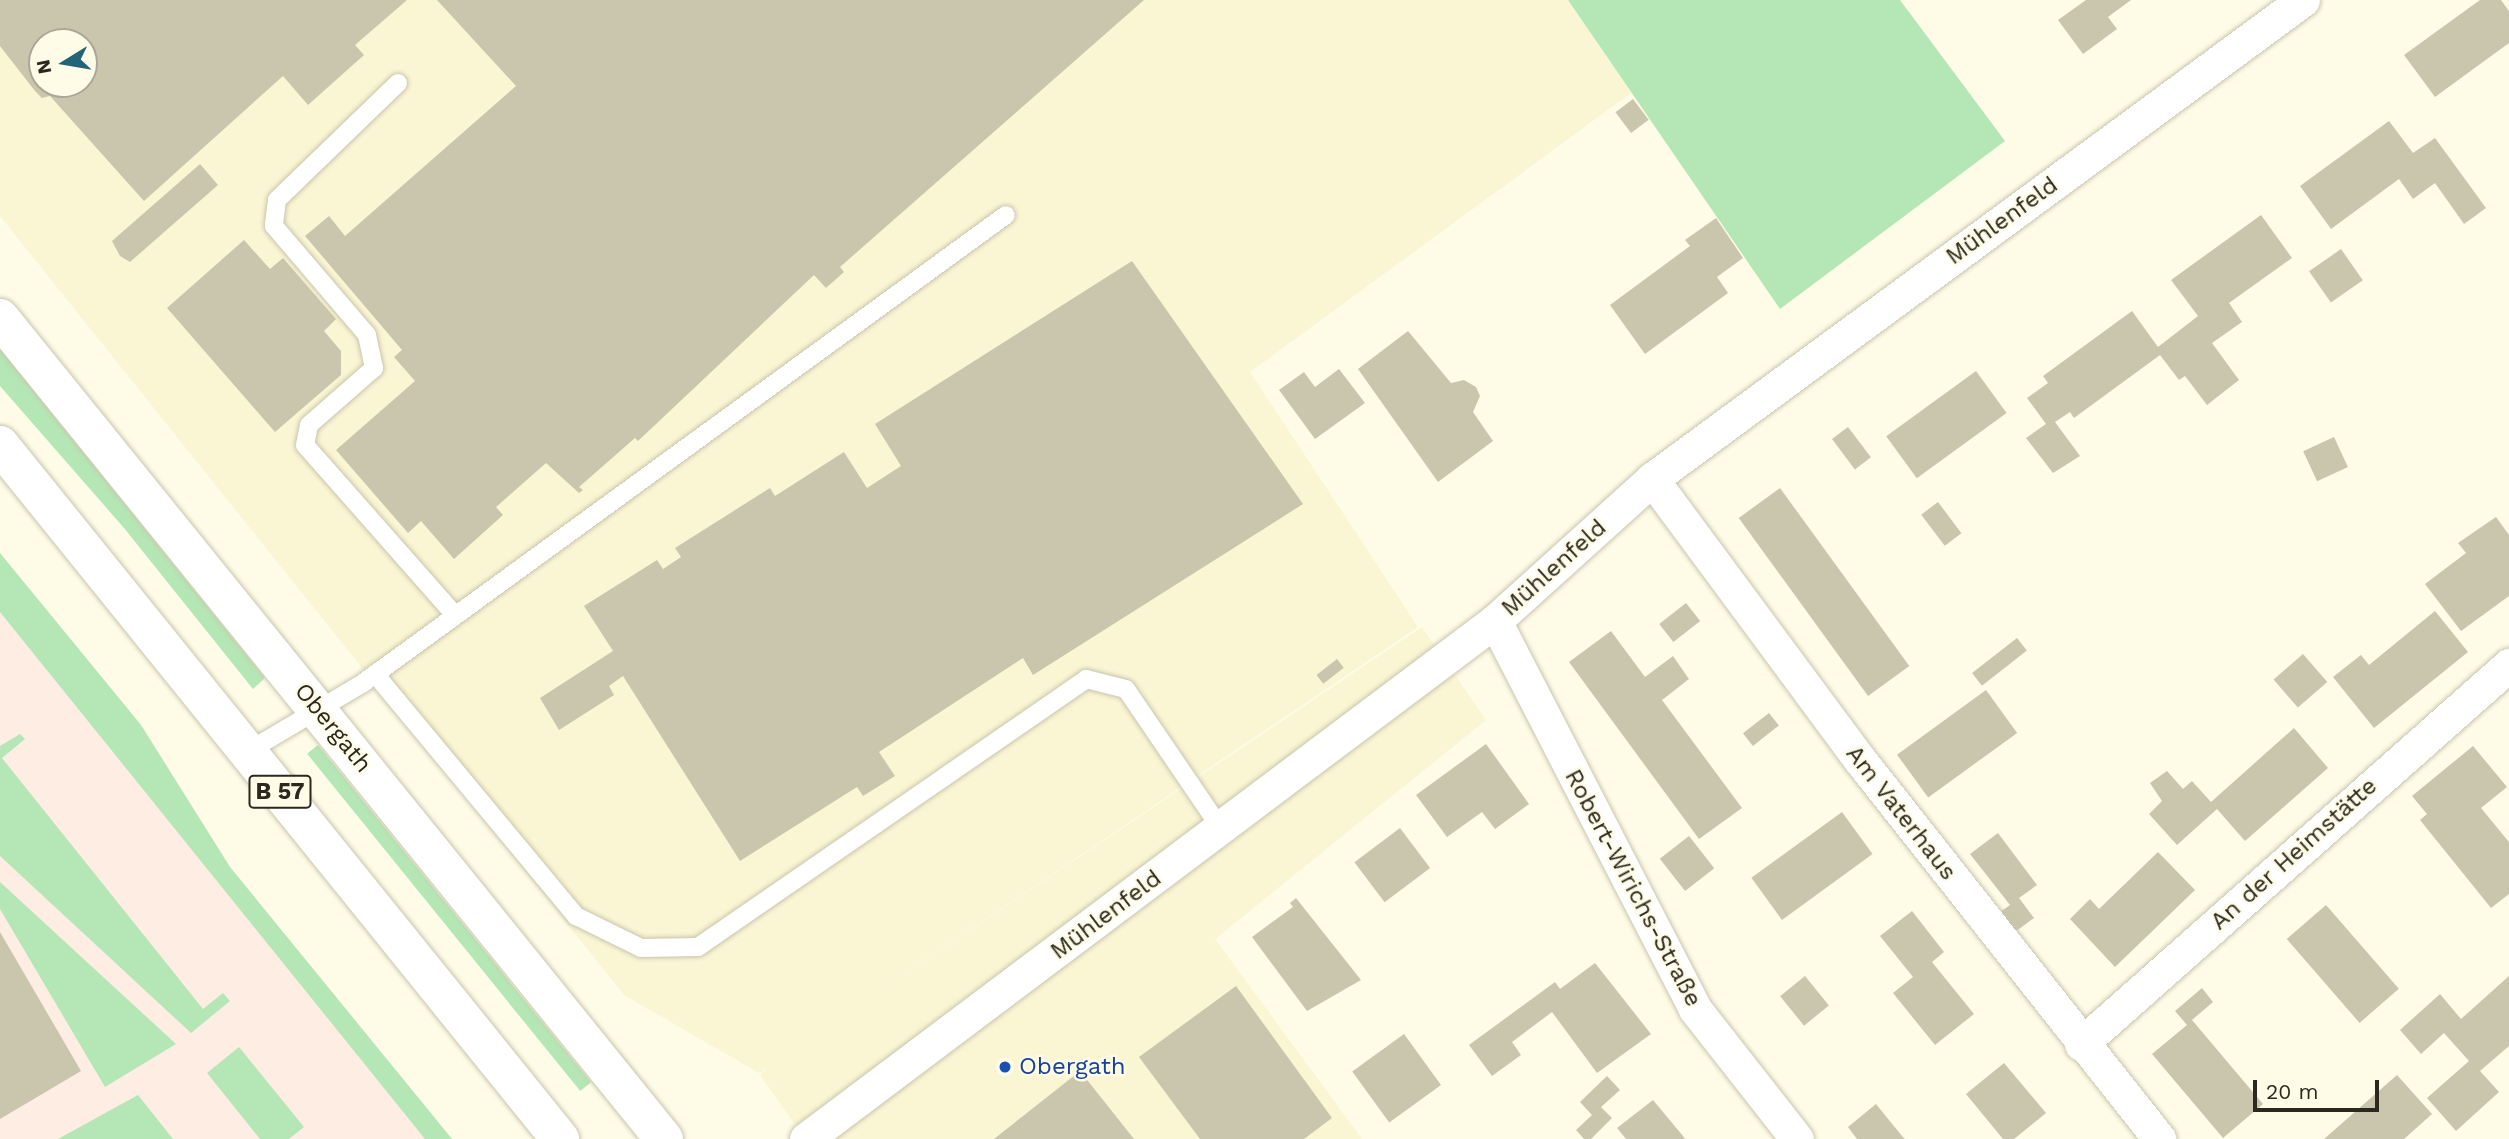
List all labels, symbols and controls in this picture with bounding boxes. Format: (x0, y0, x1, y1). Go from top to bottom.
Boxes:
north arrow (28, 28, 98, 98)
text: N (31, 58, 56, 76)
street label: Mühlenfeld (1940, 171, 2064, 271)
street label: Mühlenfeld (1496, 513, 1612, 623)
street label: Obergath (288, 677, 378, 779)
street label: Am Vaterhaus (1839, 740, 1963, 886)
street label: Robert-Wirichs-Straße (1558, 764, 1708, 1012)
road number: B 57 (247, 772, 313, 812)
street label: An der Heimstätte (2205, 772, 2383, 936)
street label: Mühlenfeld (1045, 864, 1167, 966)
place label: Obergath (1019, 1053, 1126, 1081)
marker: Obergath (997, 1059, 1013, 1075)
scale bar (2257, 1066, 2383, 1110)
text: 20 m (2266, 1079, 2318, 1104)

